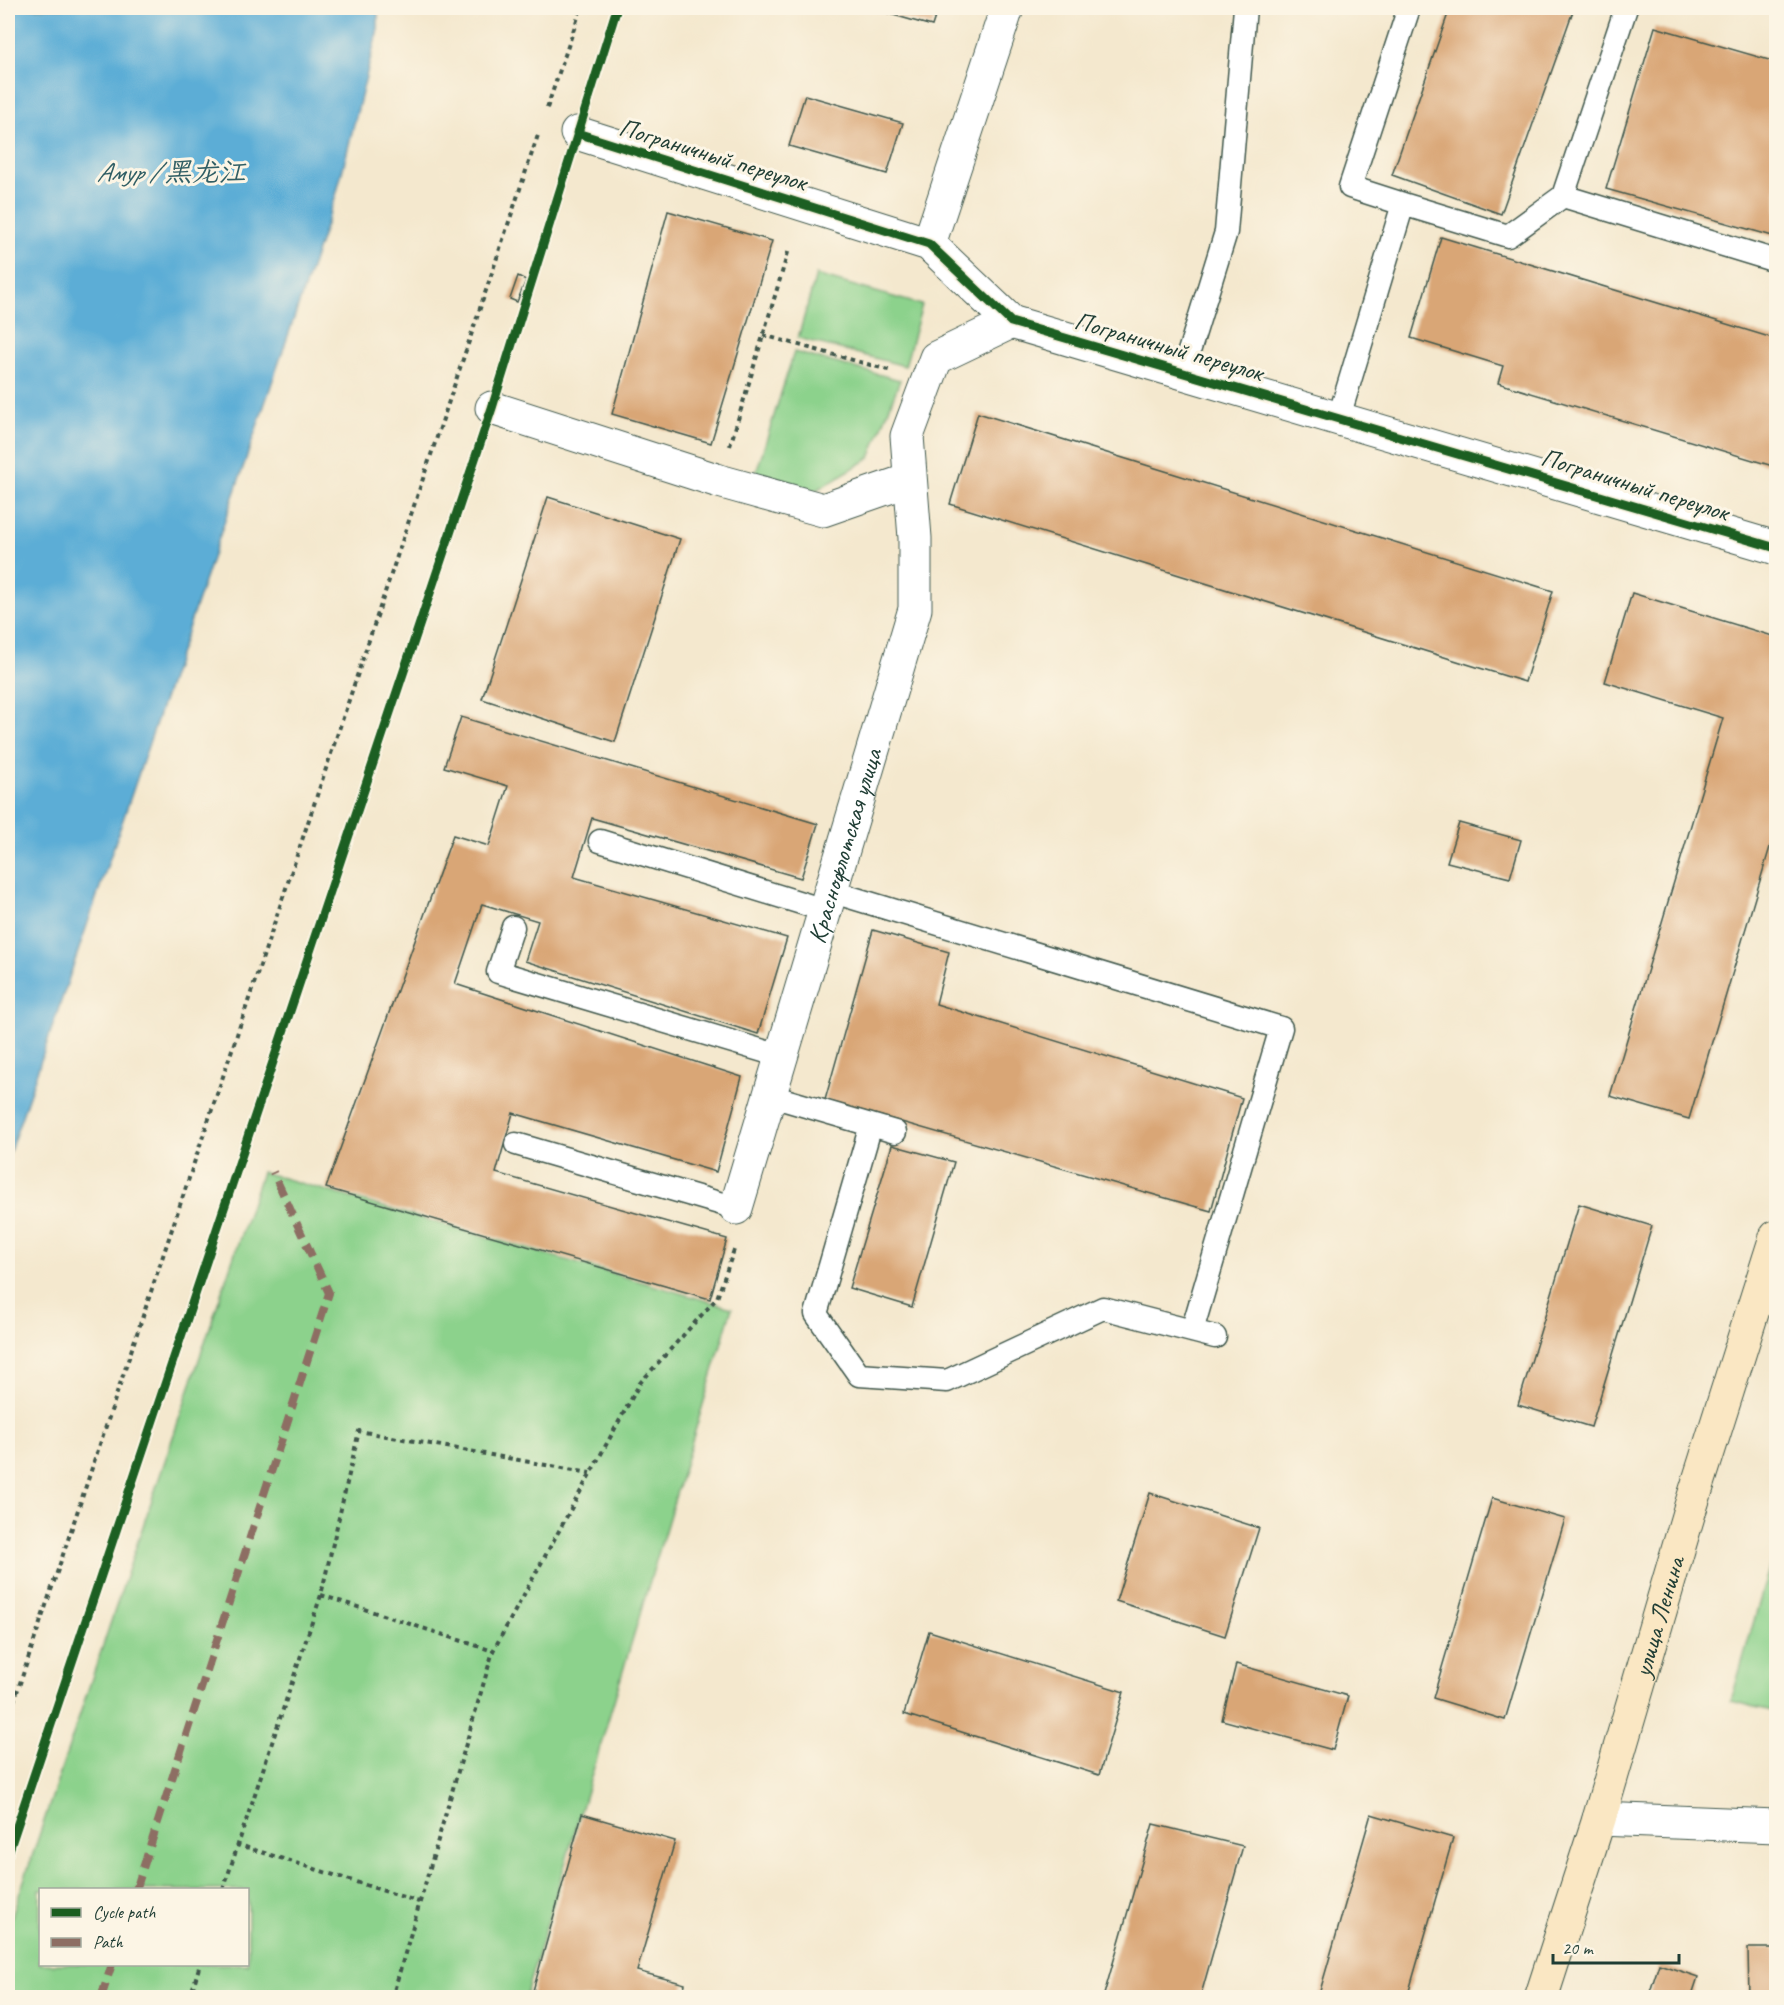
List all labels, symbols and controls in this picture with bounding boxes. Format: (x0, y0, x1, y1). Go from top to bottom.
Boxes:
street label: Пограничный переулок (615, 110, 813, 199)
water label: Амур / 黑龙江 (96, 155, 247, 189)
street label: Пограничный переулок (1071, 304, 1269, 390)
street label: Пограничный переулок (1537, 440, 1735, 529)
street label: Краснофлотская улица (800, 743, 890, 947)
street label: улица Ленина (1625, 1551, 1693, 1683)
legend (39, 1888, 249, 1966)
text: Cycle path (93, 1901, 156, 1923)
scale bar (1553, 1927, 1679, 1965)
text: Path (93, 1931, 123, 1953)
text: 20 m (1562, 1937, 1595, 1959)

